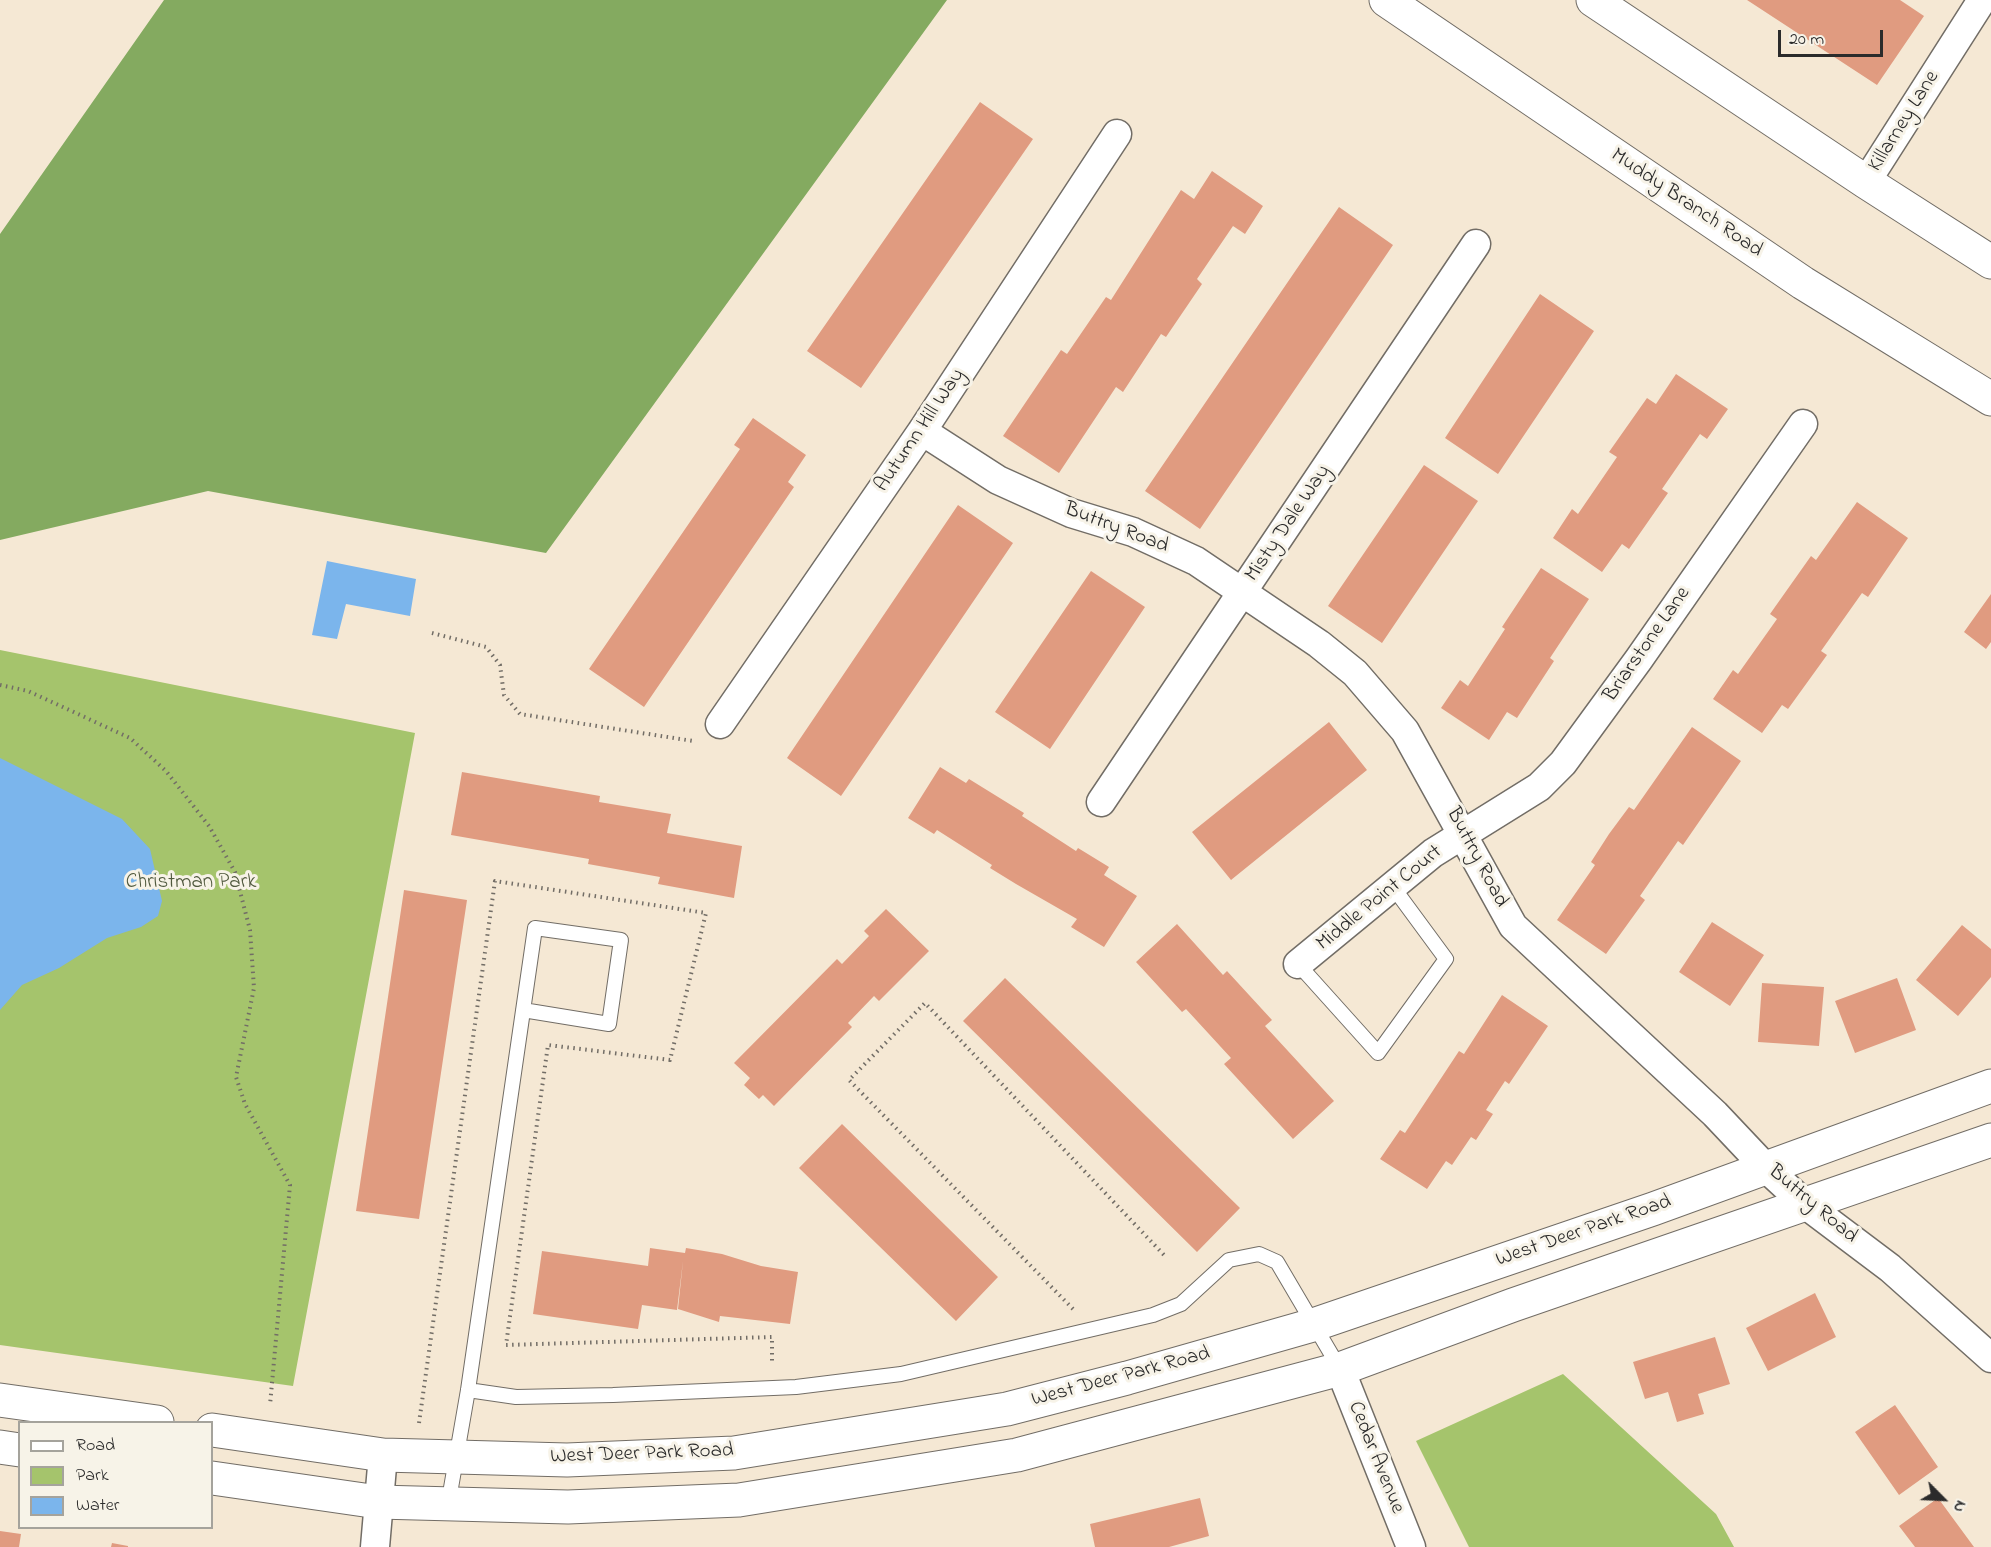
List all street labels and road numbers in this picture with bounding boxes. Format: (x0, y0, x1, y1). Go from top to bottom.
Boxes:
street label: Killarney Lane (1864, 67, 1946, 177)
street label: Muddy Branch Road (1605, 144, 1767, 264)
street label: Autumn Hill Way (870, 365, 972, 497)
street label: Misty Dale Way (1241, 461, 1337, 587)
street label: Buttry Road (1060, 498, 1172, 560)
street label: Briarstone Lane (1599, 583, 1697, 707)
street label: Buttry Road (1439, 804, 1513, 912)
street label: Middle Point Court (1312, 841, 1448, 957)
street label: Buttry Road (1762, 1160, 1862, 1250)
street label: West Deer Park Road (1493, 1190, 1675, 1274)
street label: West Deer Park Road (1029, 1342, 1213, 1414)
street label: Cedar Avenue (1341, 1398, 1409, 1518)
street label: West Deer Park Road (550, 1439, 734, 1471)

